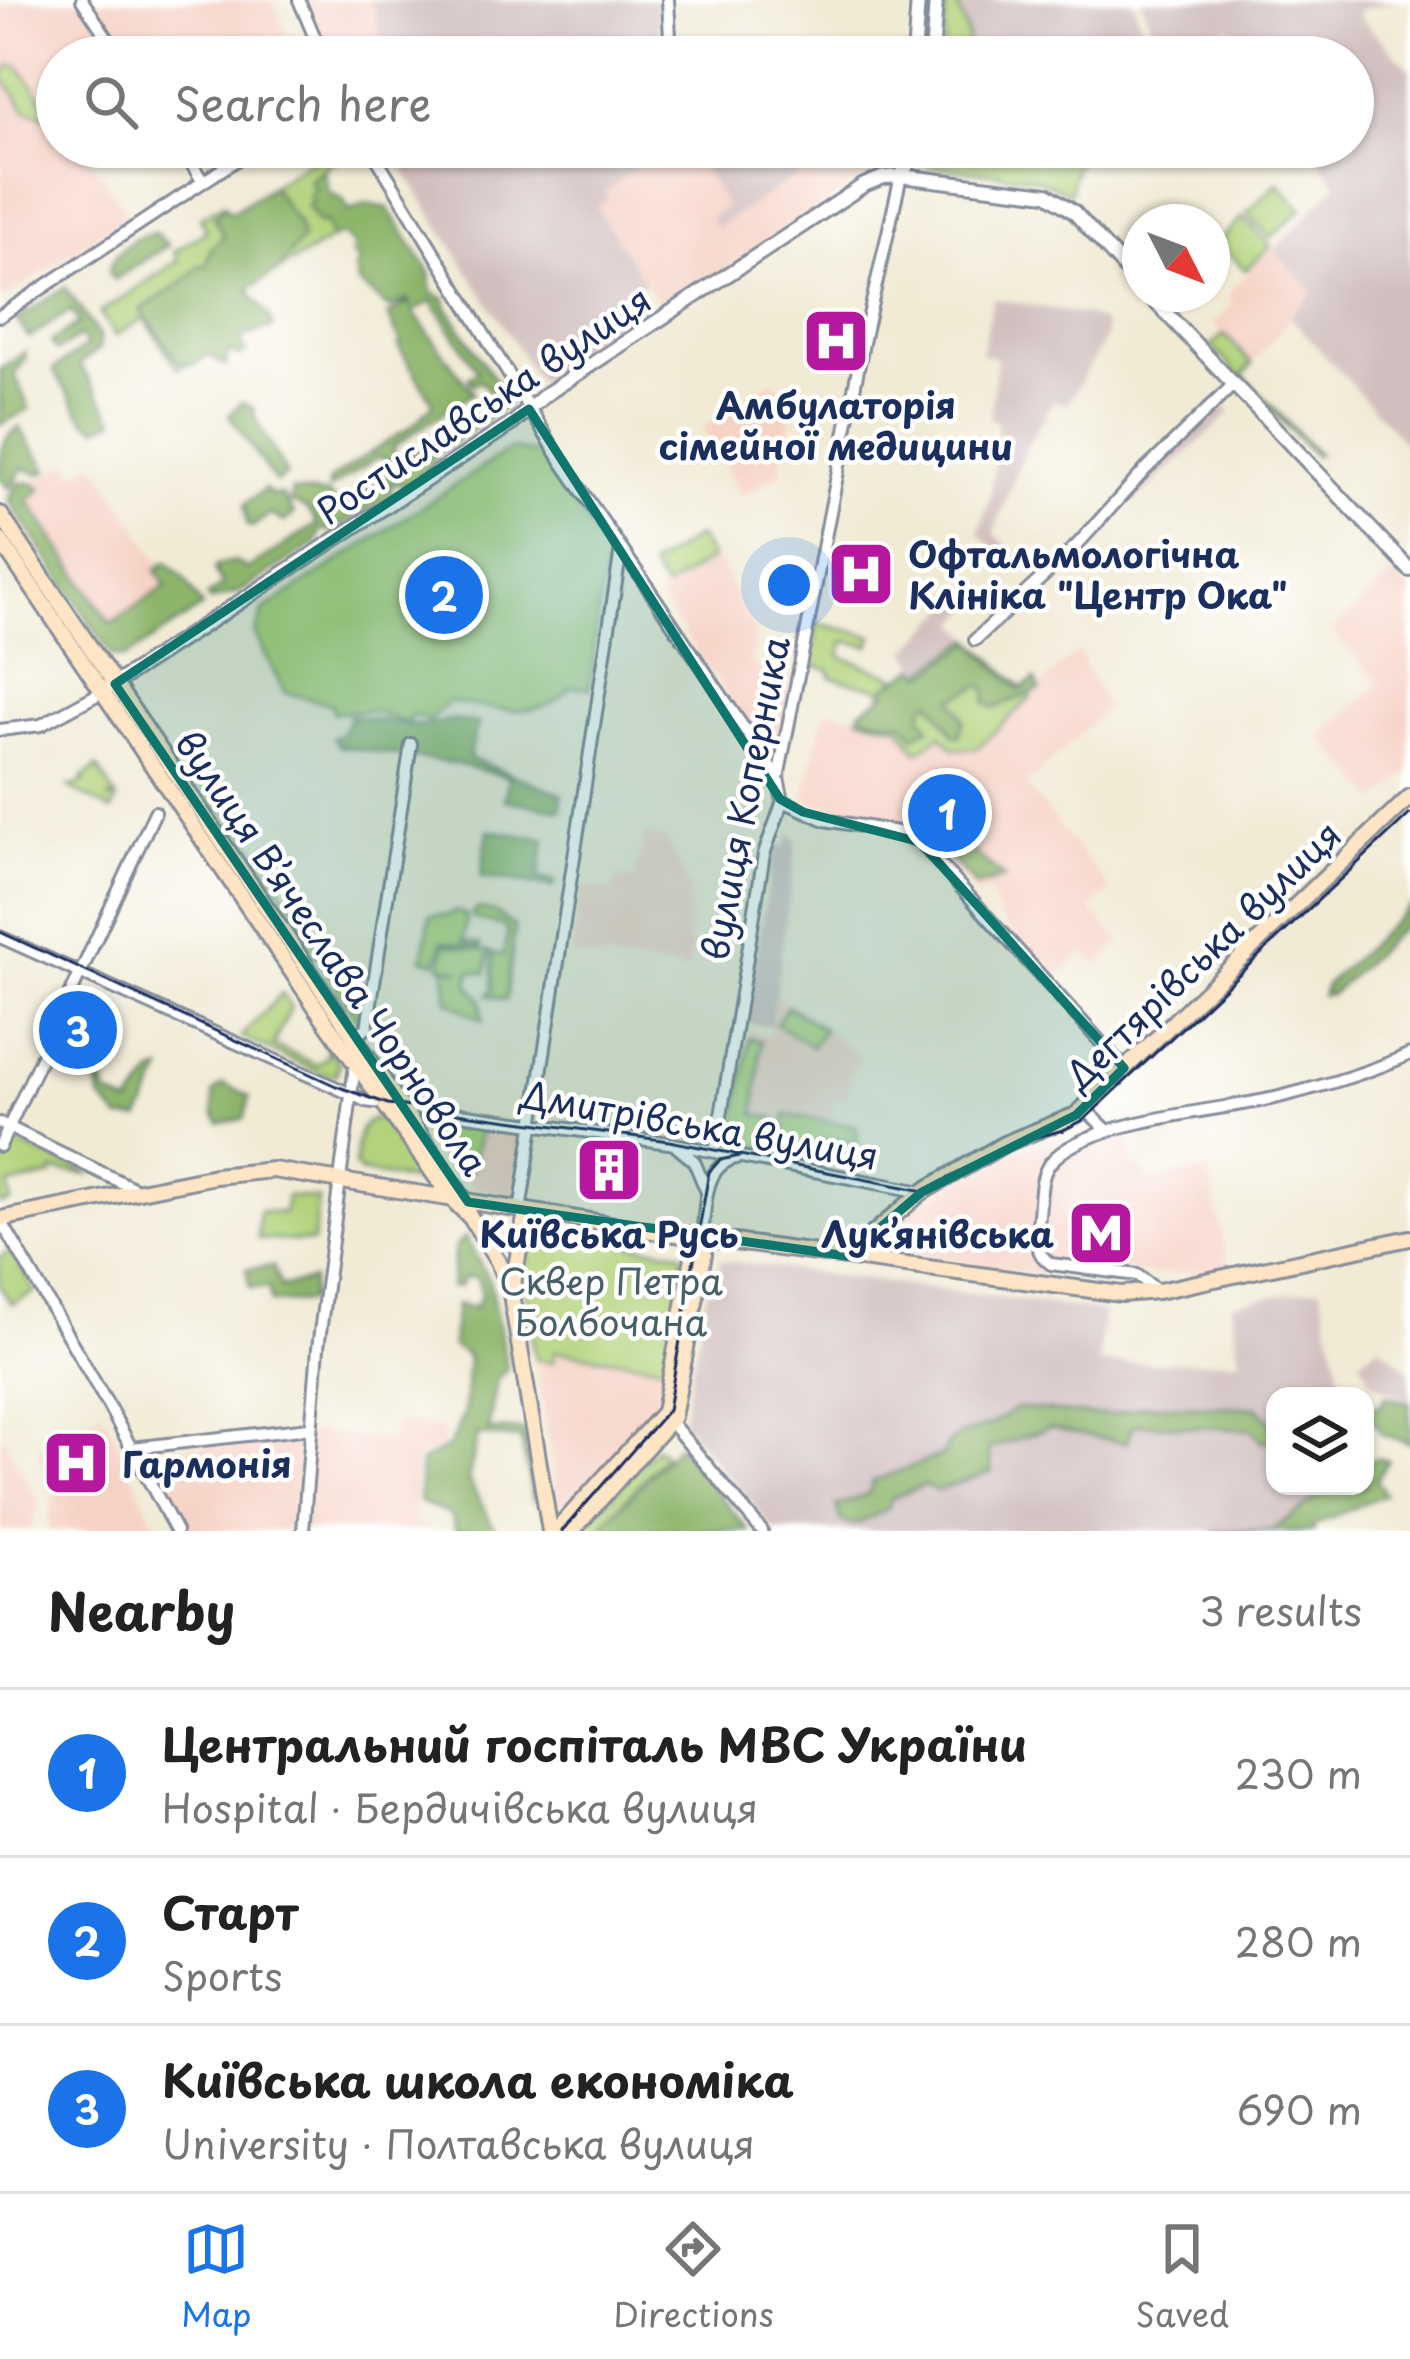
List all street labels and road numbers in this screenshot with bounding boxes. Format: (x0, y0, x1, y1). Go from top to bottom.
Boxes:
street label: Ростиславська вулиця (305, 272, 661, 536)
street label: вулиця Коперника (686, 631, 802, 964)
street label: вулиця Вʼячеслава Чорновола (163, 718, 503, 1186)
street label: Дегтярівська вулиця (1051, 807, 1352, 1101)
street label: Дмитрівська вулиця (516, 1066, 883, 1182)

